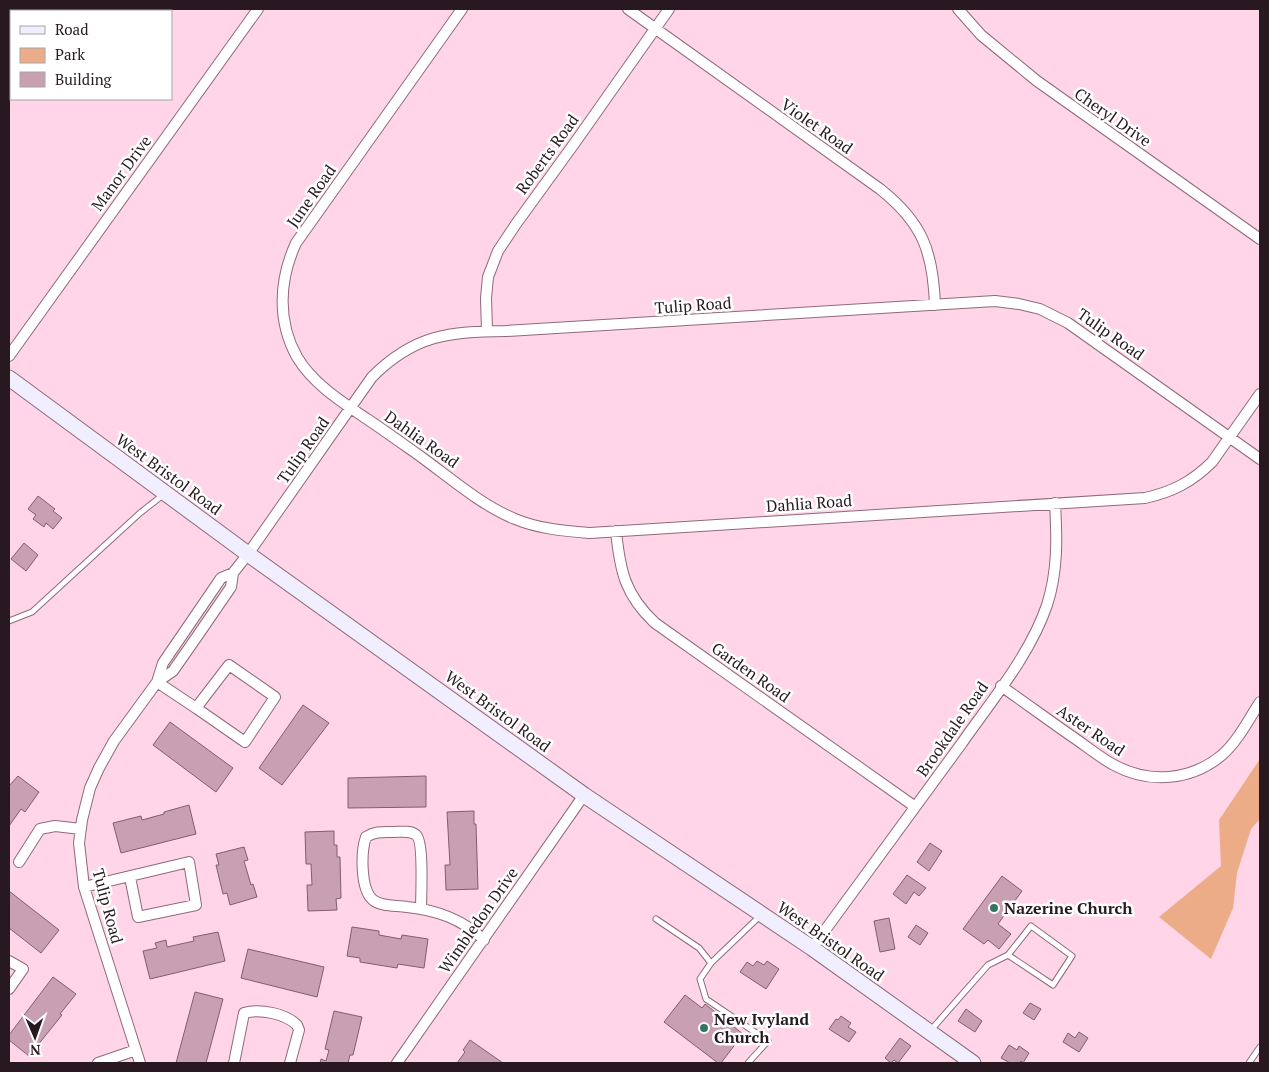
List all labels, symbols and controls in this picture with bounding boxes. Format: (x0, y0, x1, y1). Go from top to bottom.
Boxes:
legend (10, 10, 172, 100)
text: Road (55, 19, 88, 39)
text: Park (55, 44, 85, 64)
text: Building (55, 69, 113, 89)
street label: Cheryl Drive (1070, 82, 1156, 152)
street label: Violet Road (777, 93, 857, 159)
street label: Roberts Road (510, 109, 584, 199)
street label: Manor Drive (86, 131, 156, 215)
street label: June Road (281, 160, 341, 232)
street label: Tulip Road (654, 291, 732, 319)
street label: Tulip Road (1073, 303, 1149, 365)
street label: Dahlia Road (380, 405, 464, 473)
street label: Tulip Road (272, 412, 334, 488)
street label: West Bristol Road (112, 428, 226, 520)
street label: Dahlia Road (765, 489, 853, 517)
street label: Garden Road (707, 637, 795, 707)
street label: West Bristol Road (441, 665, 555, 757)
street label: Brookdale Road (911, 677, 993, 781)
street label: Aster Road (1053, 699, 1129, 761)
street label: Wimbledon Drive (433, 863, 523, 977)
street label: Tulip Road (87, 866, 129, 946)
street label: West Bristol Road (773, 896, 889, 986)
place label: Nazerine Church (1004, 897, 1133, 919)
marker: Nazerine Church (988, 902, 1000, 914)
place label: New Ivyland Church (714, 1008, 809, 1048)
north arrow (10, 1012, 60, 1062)
marker: New Ivyland Church (698, 1022, 710, 1034)
text: N (29, 1041, 41, 1060)

